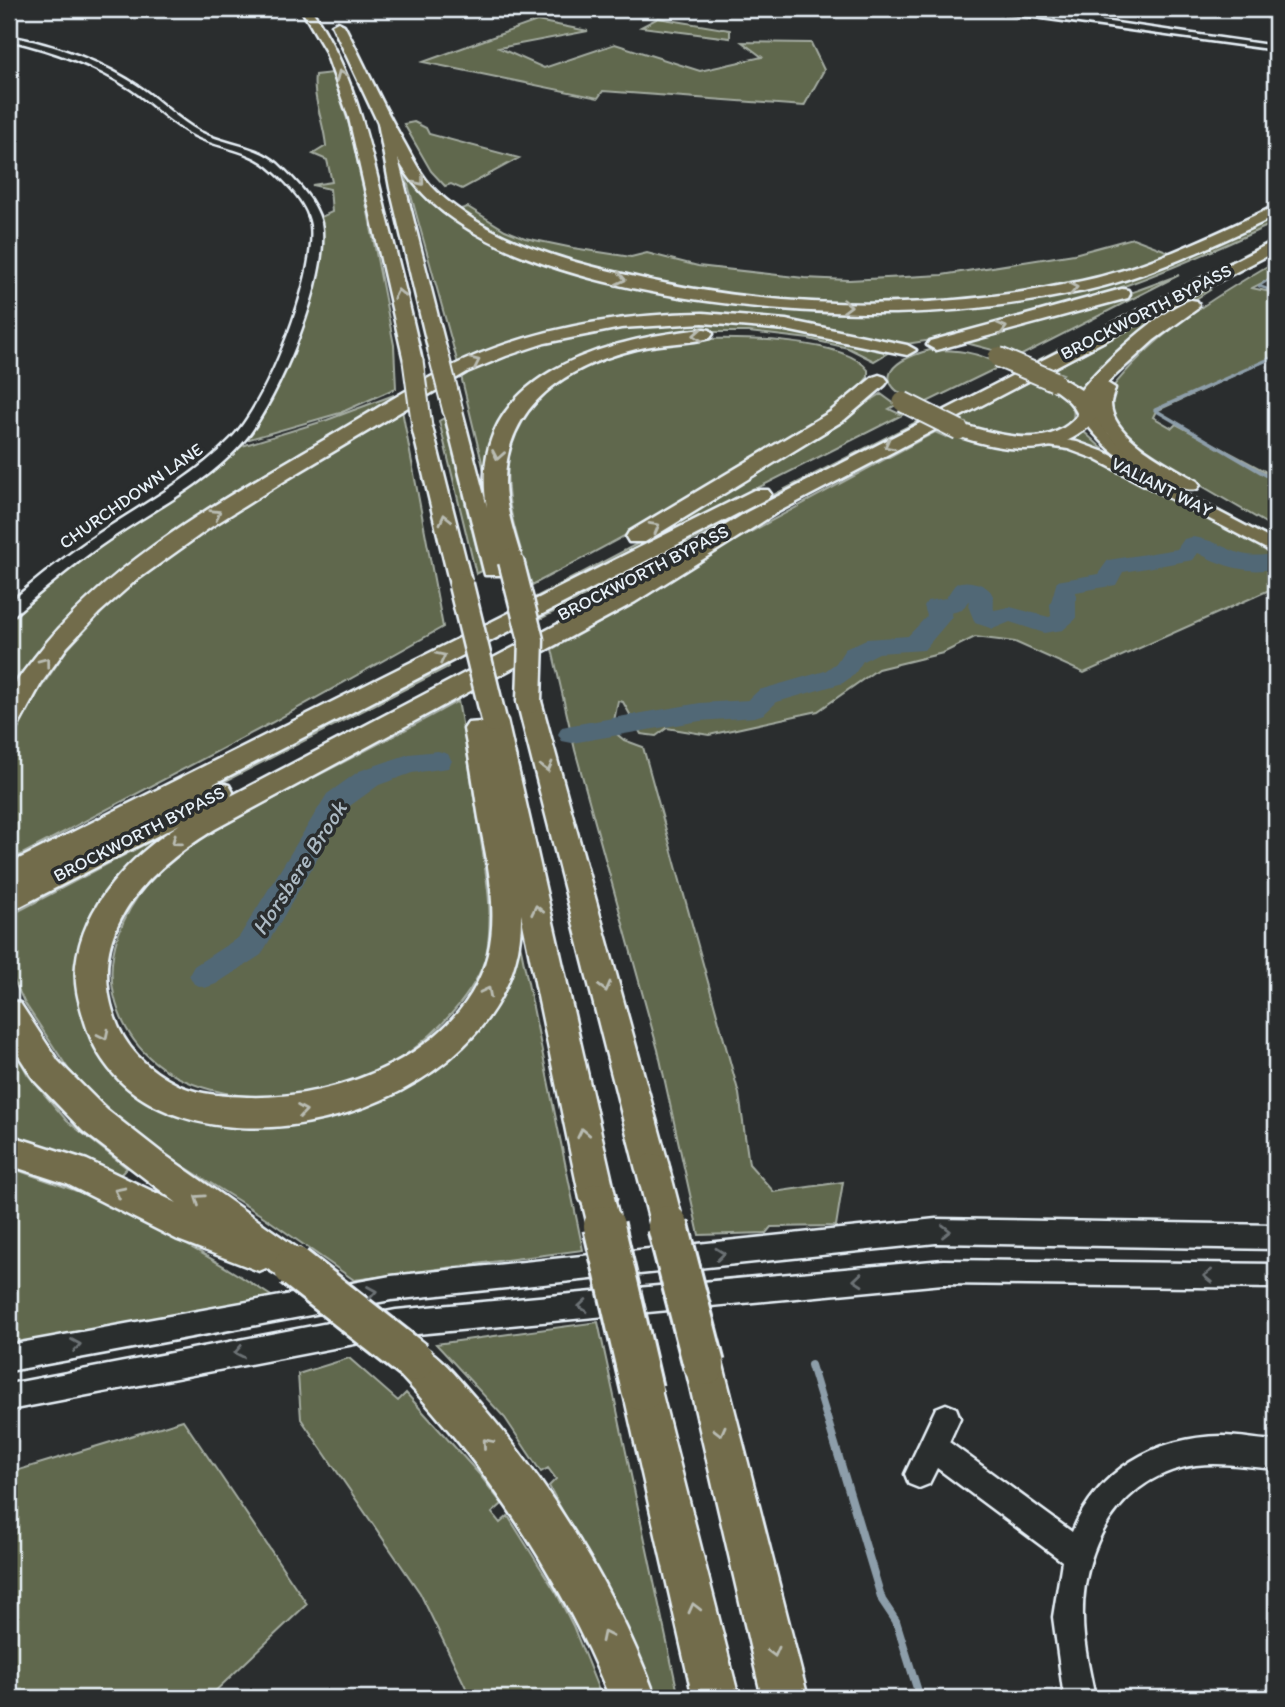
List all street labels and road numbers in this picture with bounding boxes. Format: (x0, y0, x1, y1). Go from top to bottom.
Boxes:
street label: BROCKWORTH BYPASS (1057, 259, 1235, 365)
street label: CHURCHDOWN LANE (55, 438, 207, 554)
street label: VALIANT WAY (1108, 452, 1217, 522)
street label: BROCKWORTH BYPASS (554, 520, 732, 626)
street label: BROCKWORTH BYPASS (50, 781, 228, 887)

